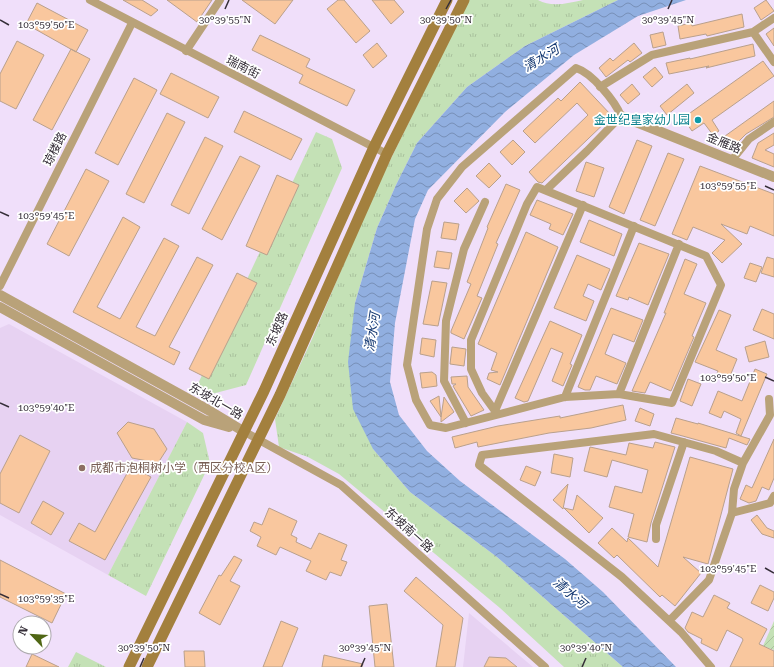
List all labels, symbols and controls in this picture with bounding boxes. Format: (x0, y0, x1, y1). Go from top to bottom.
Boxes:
text: 30°39'55"N (199, 14, 251, 25)
text: 30°39'50"N (420, 14, 472, 25)
text: 30°39'45"N (642, 14, 694, 25)
text: 103°59'50"E (18, 19, 74, 30)
water label: 清水河 (520, 40, 564, 74)
street label: 瑞南街 (224, 53, 262, 81)
place label: 金世纪皇家幼儿园 (594, 113, 690, 127)
marker: 金世纪皇家幼儿园 (693, 115, 703, 125)
street label: 琼楼路 (41, 130, 69, 168)
street label: 金雁路 (705, 130, 743, 156)
text: 103°59'55"E (700, 180, 756, 191)
text: 103°59'45"E (18, 210, 74, 221)
water label: 清水河 (362, 309, 383, 352)
street label: 东坡路 (263, 310, 291, 348)
text: 103°59'50"E (700, 372, 756, 383)
street label: 东坡北一路 (187, 380, 245, 422)
text: 103°59'40"E (18, 402, 74, 413)
place label: 成都市泡桐树小学（西区分校A区） (90, 461, 278, 475)
marker: 成都市泡桐树小学（西区分校A区） (77, 463, 87, 473)
street label: 东坡南一路 (382, 505, 436, 555)
text: 103°59'45"E (700, 563, 756, 574)
water label: 清水河 (550, 575, 592, 613)
text: 103°59'35"E (18, 593, 74, 604)
north arrow (12, 615, 52, 655)
text: N (16, 624, 31, 638)
text: 30°39'50"N (118, 642, 170, 653)
text: 30°39'45"N (339, 642, 391, 653)
text: 30°39'40"N (560, 642, 612, 653)

